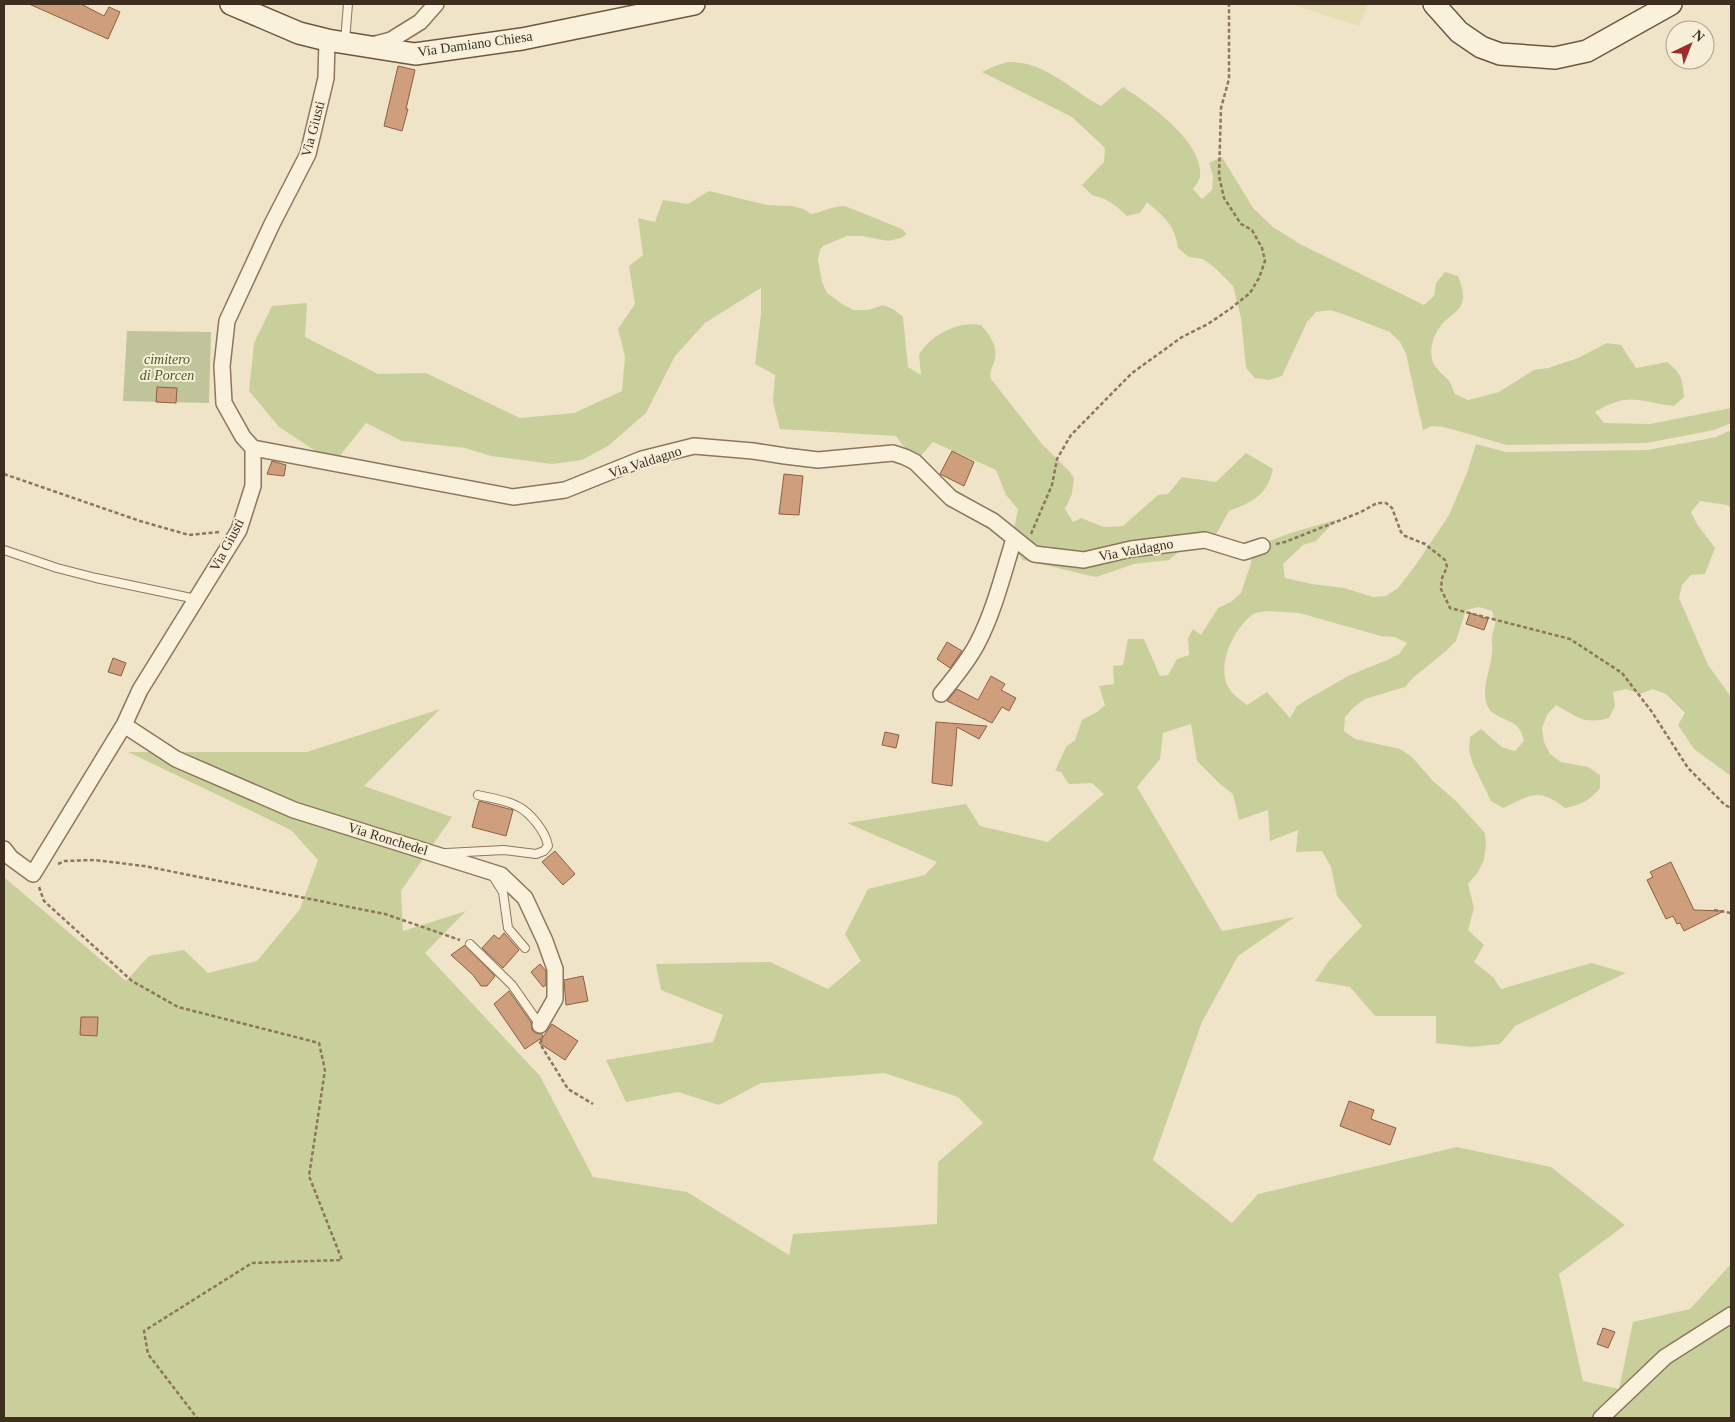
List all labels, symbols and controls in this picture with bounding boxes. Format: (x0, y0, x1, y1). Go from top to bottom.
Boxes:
north arrow (1665, 20, 1715, 70)
text: N (1690, 27, 1707, 45)
street label: Via Damiano Chiesa (417, 28, 534, 59)
street label: Via Giusti (298, 99, 328, 159)
park label: cimitero di Porcen (140, 352, 194, 383)
street label: Via Valdagno (607, 443, 683, 481)
street label: Via Giusti (207, 516, 247, 574)
street label: Via Valdagno (1098, 536, 1174, 564)
street label: Via Ronchedel (346, 820, 430, 858)

